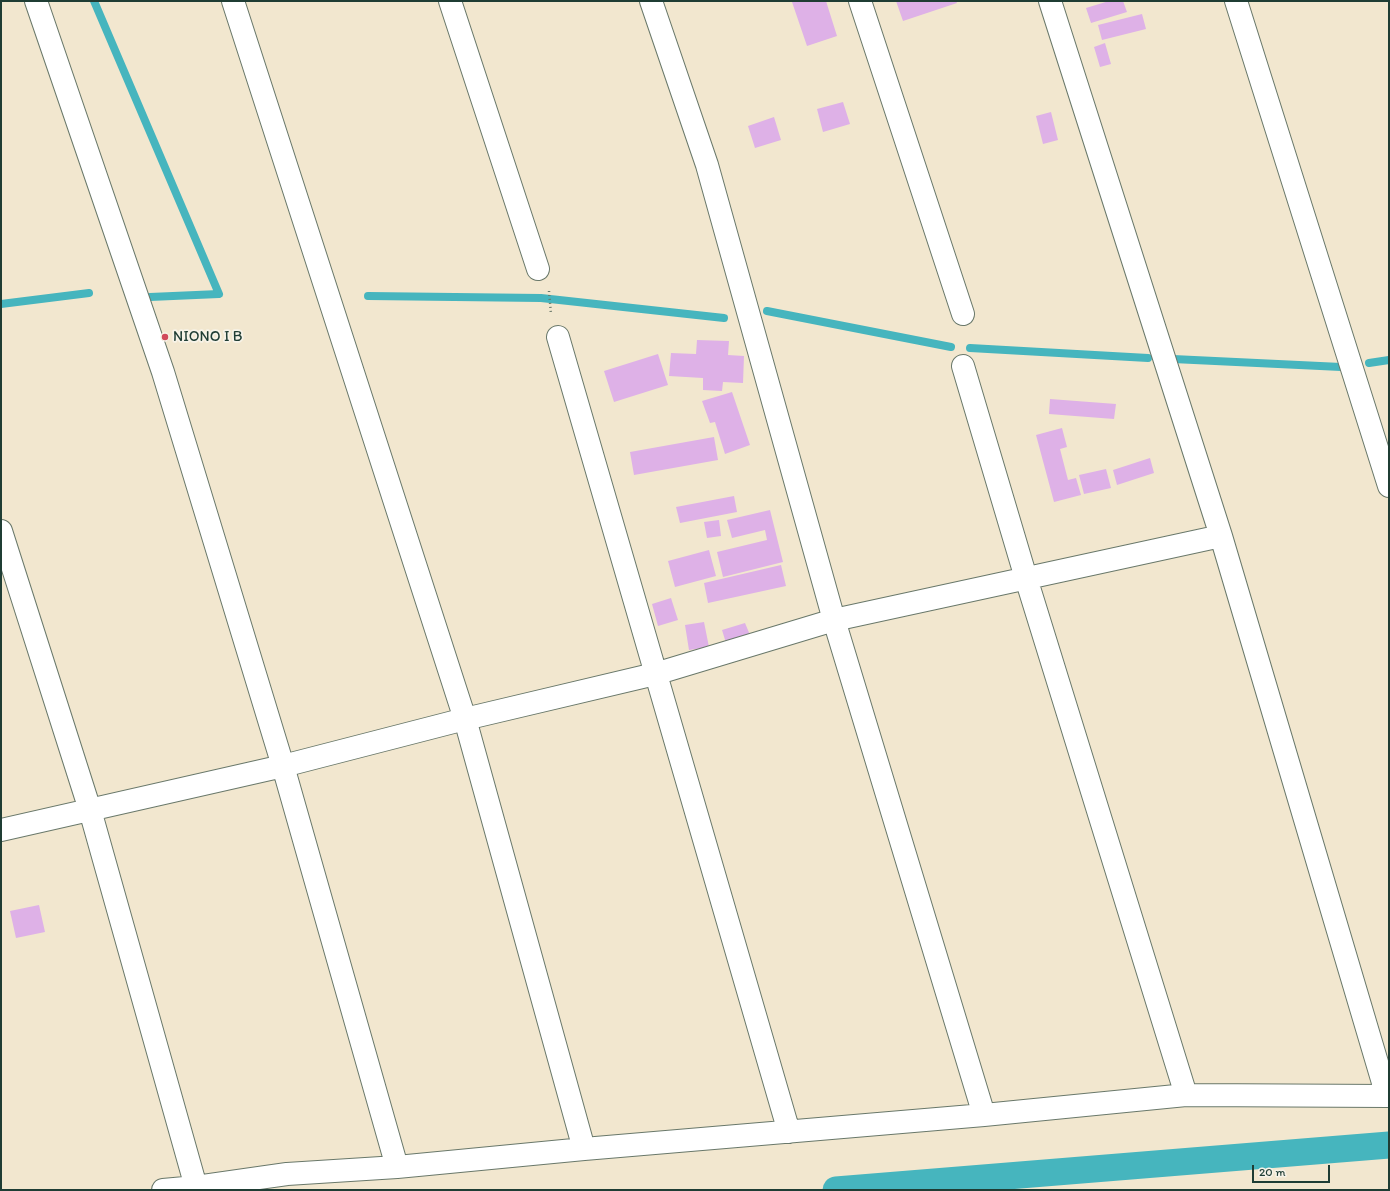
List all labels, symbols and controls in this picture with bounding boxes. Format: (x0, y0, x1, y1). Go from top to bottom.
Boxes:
place label: NIONO I B (173, 328, 243, 346)
marker: NIONO I B (160, 332, 170, 342)
scale bar (1254, 1157, 1332, 1183)
text: 20 m (1259, 1165, 1286, 1179)

